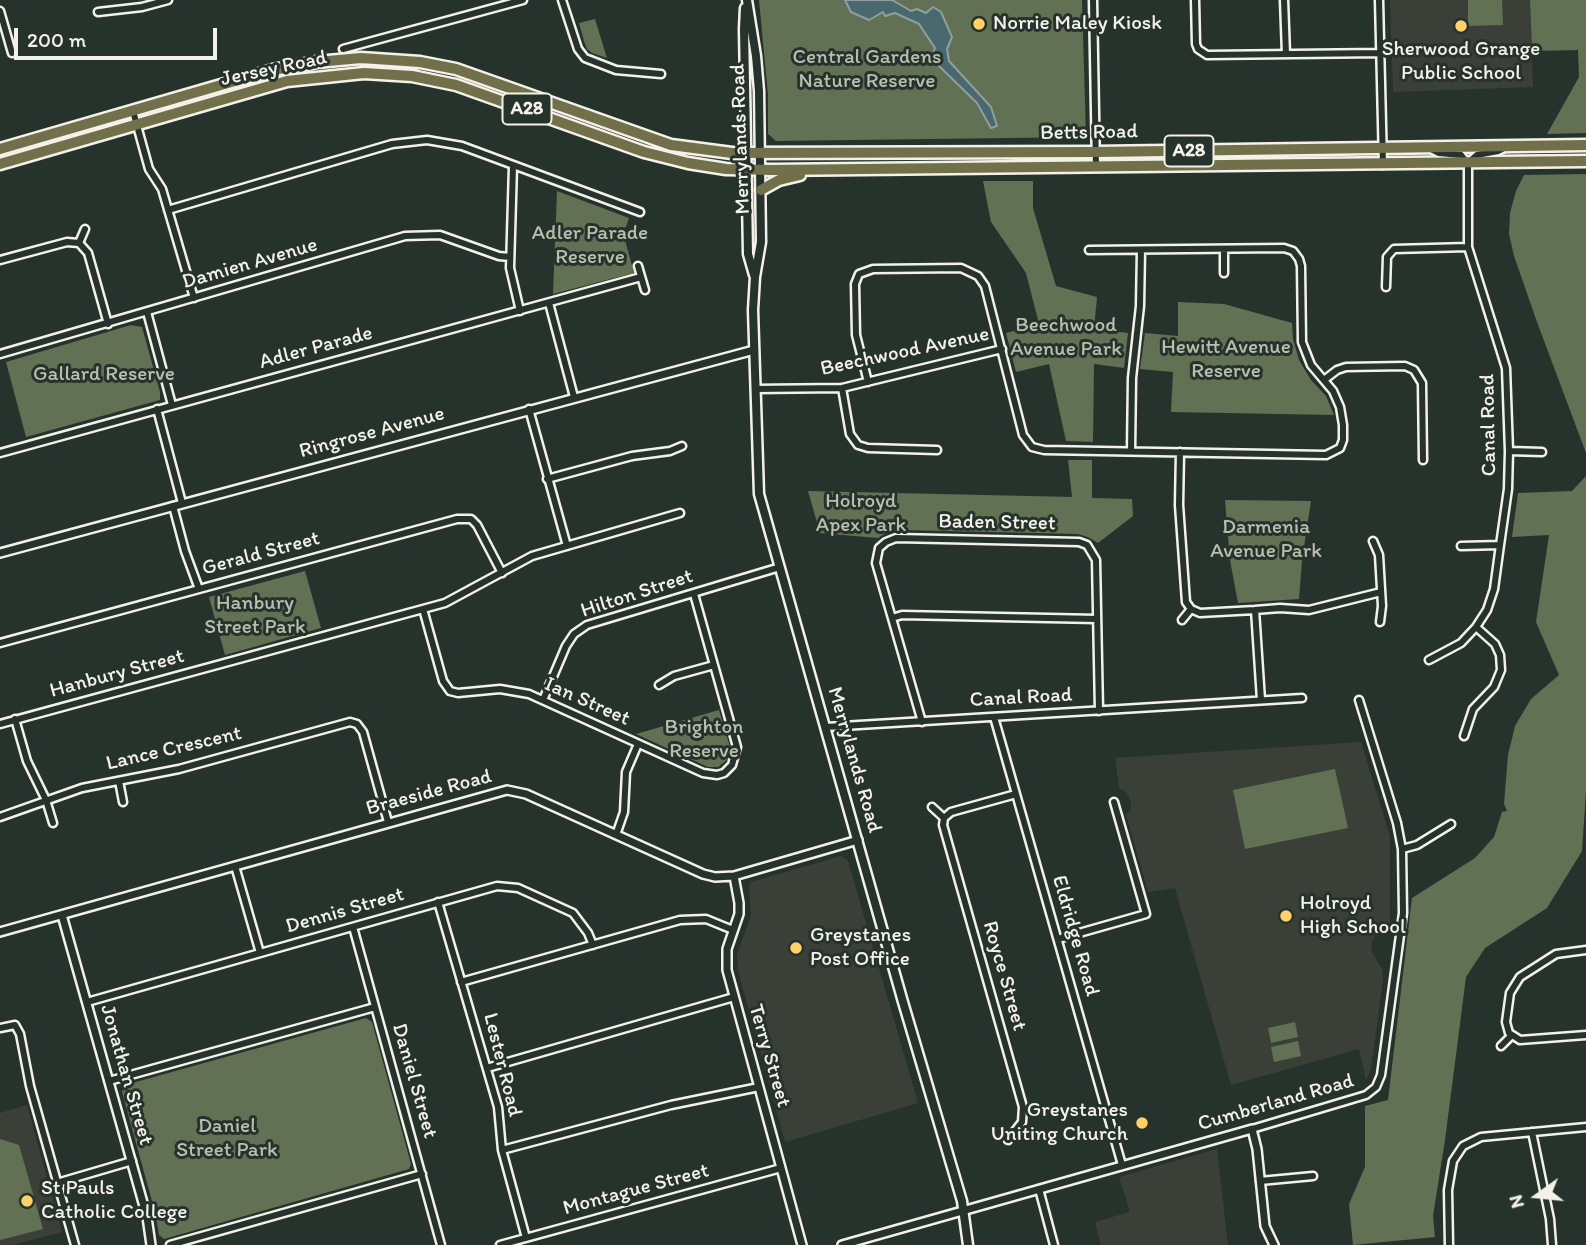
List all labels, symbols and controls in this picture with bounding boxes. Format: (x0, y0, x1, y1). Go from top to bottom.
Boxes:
place label: Norrie Maley Kiosk (993, 11, 1162, 37)
scale bar (18, 14, 220, 58)
marker: Norrie Maley Kiosk (971, 16, 987, 32)
marker: Sherwood Grange Public School (1453, 18, 1469, 34)
text: 200 m (27, 27, 86, 52)
place label: Sherwood Grange Public School (1382, 37, 1540, 87)
street label: Jersey Road (219, 45, 329, 93)
park label: Central Gardens Nature Reserve (793, 45, 941, 95)
street label: Merrylands Road (726, 63, 756, 215)
road number: A28 (503, 94, 552, 124)
street label: Betts Road (1040, 120, 1138, 146)
road number: A28 (1164, 136, 1214, 167)
park label: Adler Parade Reserve (532, 221, 648, 271)
street label: Damien Avenue (179, 233, 321, 295)
park label: Beechwood Avenue Park (1010, 313, 1122, 363)
street label: Adler Parade (257, 321, 375, 375)
street label: Beechwood Avenue (818, 322, 992, 382)
park label: Hewitt Avenue Reserve (1161, 335, 1291, 385)
park label: Gallard Reserve (33, 362, 175, 388)
street label: Canal Road (1476, 374, 1502, 476)
street label: Ringrose Avenue (297, 401, 447, 465)
park label: Holroyd Apex Park (816, 489, 906, 539)
street label: Baden Street (938, 509, 1056, 537)
park label: Darmenia Avenue Park (1210, 515, 1322, 565)
street label: Gerald Street (199, 526, 323, 582)
street label: Hilton Street (578, 564, 696, 624)
park label: Hanbury Street Park (204, 591, 306, 641)
street label: Hanbury Street (47, 644, 187, 704)
street label: Ian Street (540, 672, 634, 732)
street label: Canal Road (969, 683, 1073, 713)
street label: Merrylands Road (821, 684, 887, 836)
park label: Brighton Reserve (665, 715, 743, 765)
street label: Lance Crescent (104, 721, 244, 777)
street label: Braeside Road (363, 764, 495, 822)
street label: Eldridge Road (1046, 873, 1104, 999)
street label: Dennis Street (283, 882, 407, 940)
place label: Holroyd High School (1300, 891, 1406, 941)
marker: Holroyd High School (1278, 908, 1294, 924)
street label: Royce Street (976, 918, 1032, 1034)
place label: Greystanes Post Office (810, 923, 911, 973)
marker: Greystanes Post Office (788, 940, 804, 956)
street label: Jonathan Street (94, 1002, 158, 1148)
street label: Terry Street (742, 1002, 796, 1110)
street label: Lester Road (477, 1010, 527, 1120)
street label: Daniel Street (386, 1021, 442, 1141)
street label: Cumberland Road (1195, 1069, 1357, 1137)
place label: Greystanes Uniting Church (991, 1098, 1128, 1148)
park label: Daniel Street Park (176, 1114, 278, 1164)
marker: Greystanes Uniting Church (1134, 1115, 1150, 1131)
street label: Montague Street (560, 1158, 712, 1222)
north arrow (1502, 1161, 1572, 1231)
place label: St Pauls Catholic College (41, 1176, 187, 1226)
text: N (1503, 1192, 1529, 1211)
marker: St Pauls Catholic College (19, 1193, 35, 1209)

